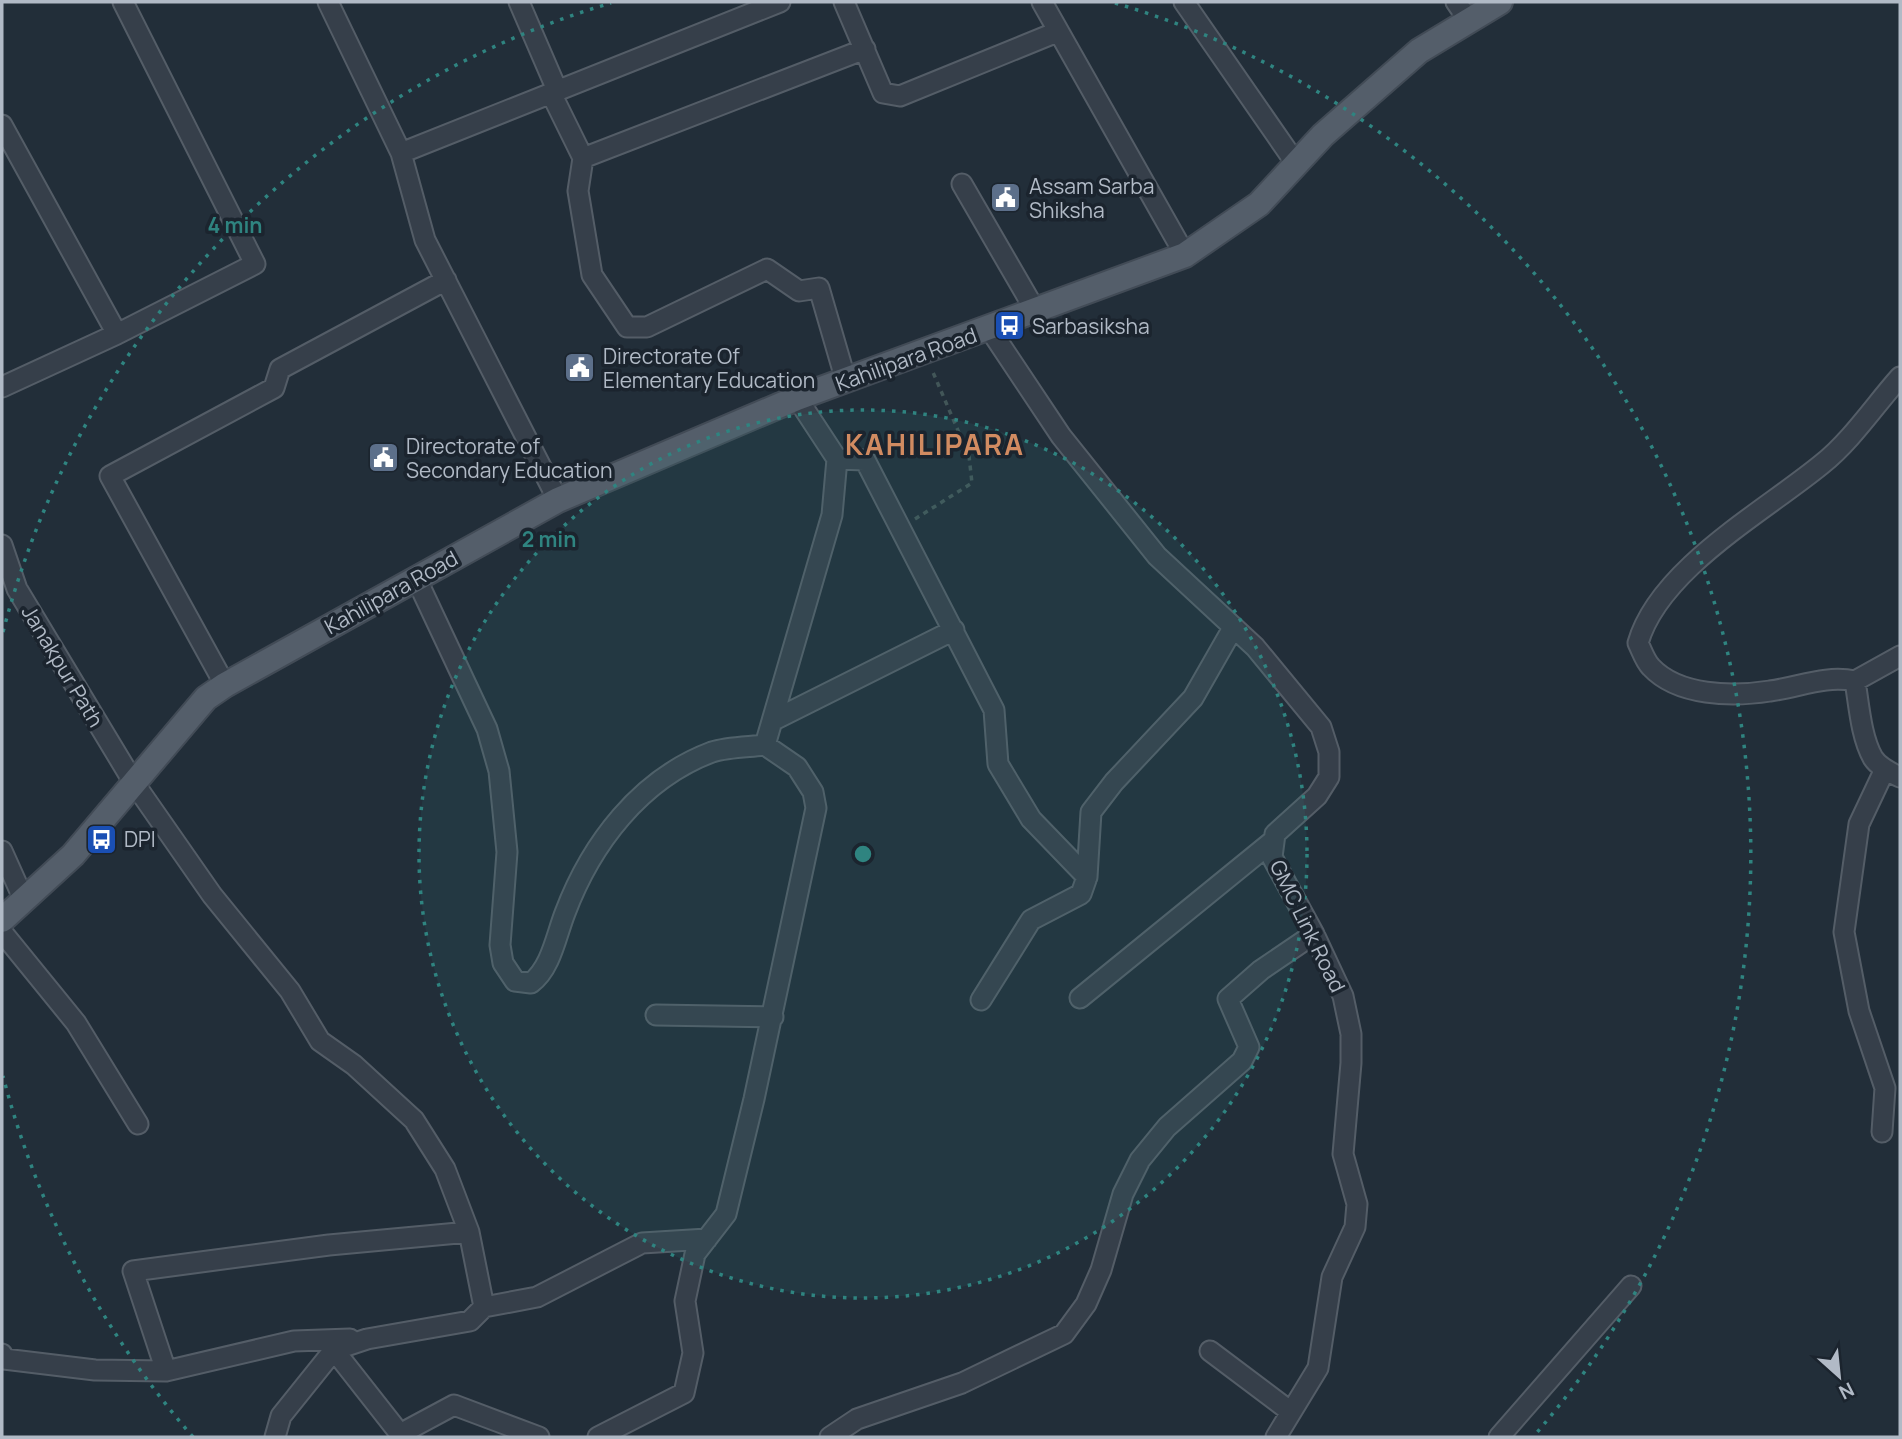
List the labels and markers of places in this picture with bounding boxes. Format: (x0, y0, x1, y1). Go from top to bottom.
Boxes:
place label: Assam Sarba Shiksha (1029, 172, 1154, 224)
public building icon: Assam Sarba Shiksha (989, 181, 1023, 215)
bus stop icon: Sarbasiksha (992, 309, 1026, 343)
place label: Sarbasiksha (1032, 312, 1150, 340)
place label: Directorate Of Elementary Education (603, 342, 815, 394)
public building icon: Directorate Of Elementary Education (563, 351, 597, 385)
place label: Directorate of Secondary Education (406, 432, 613, 484)
public building icon: Directorate of Secondary Education (366, 441, 400, 475)
bus stop icon: DPI (84, 822, 118, 856)
place label: DPI (124, 825, 156, 853)
centre of rings (851, 842, 875, 866)

